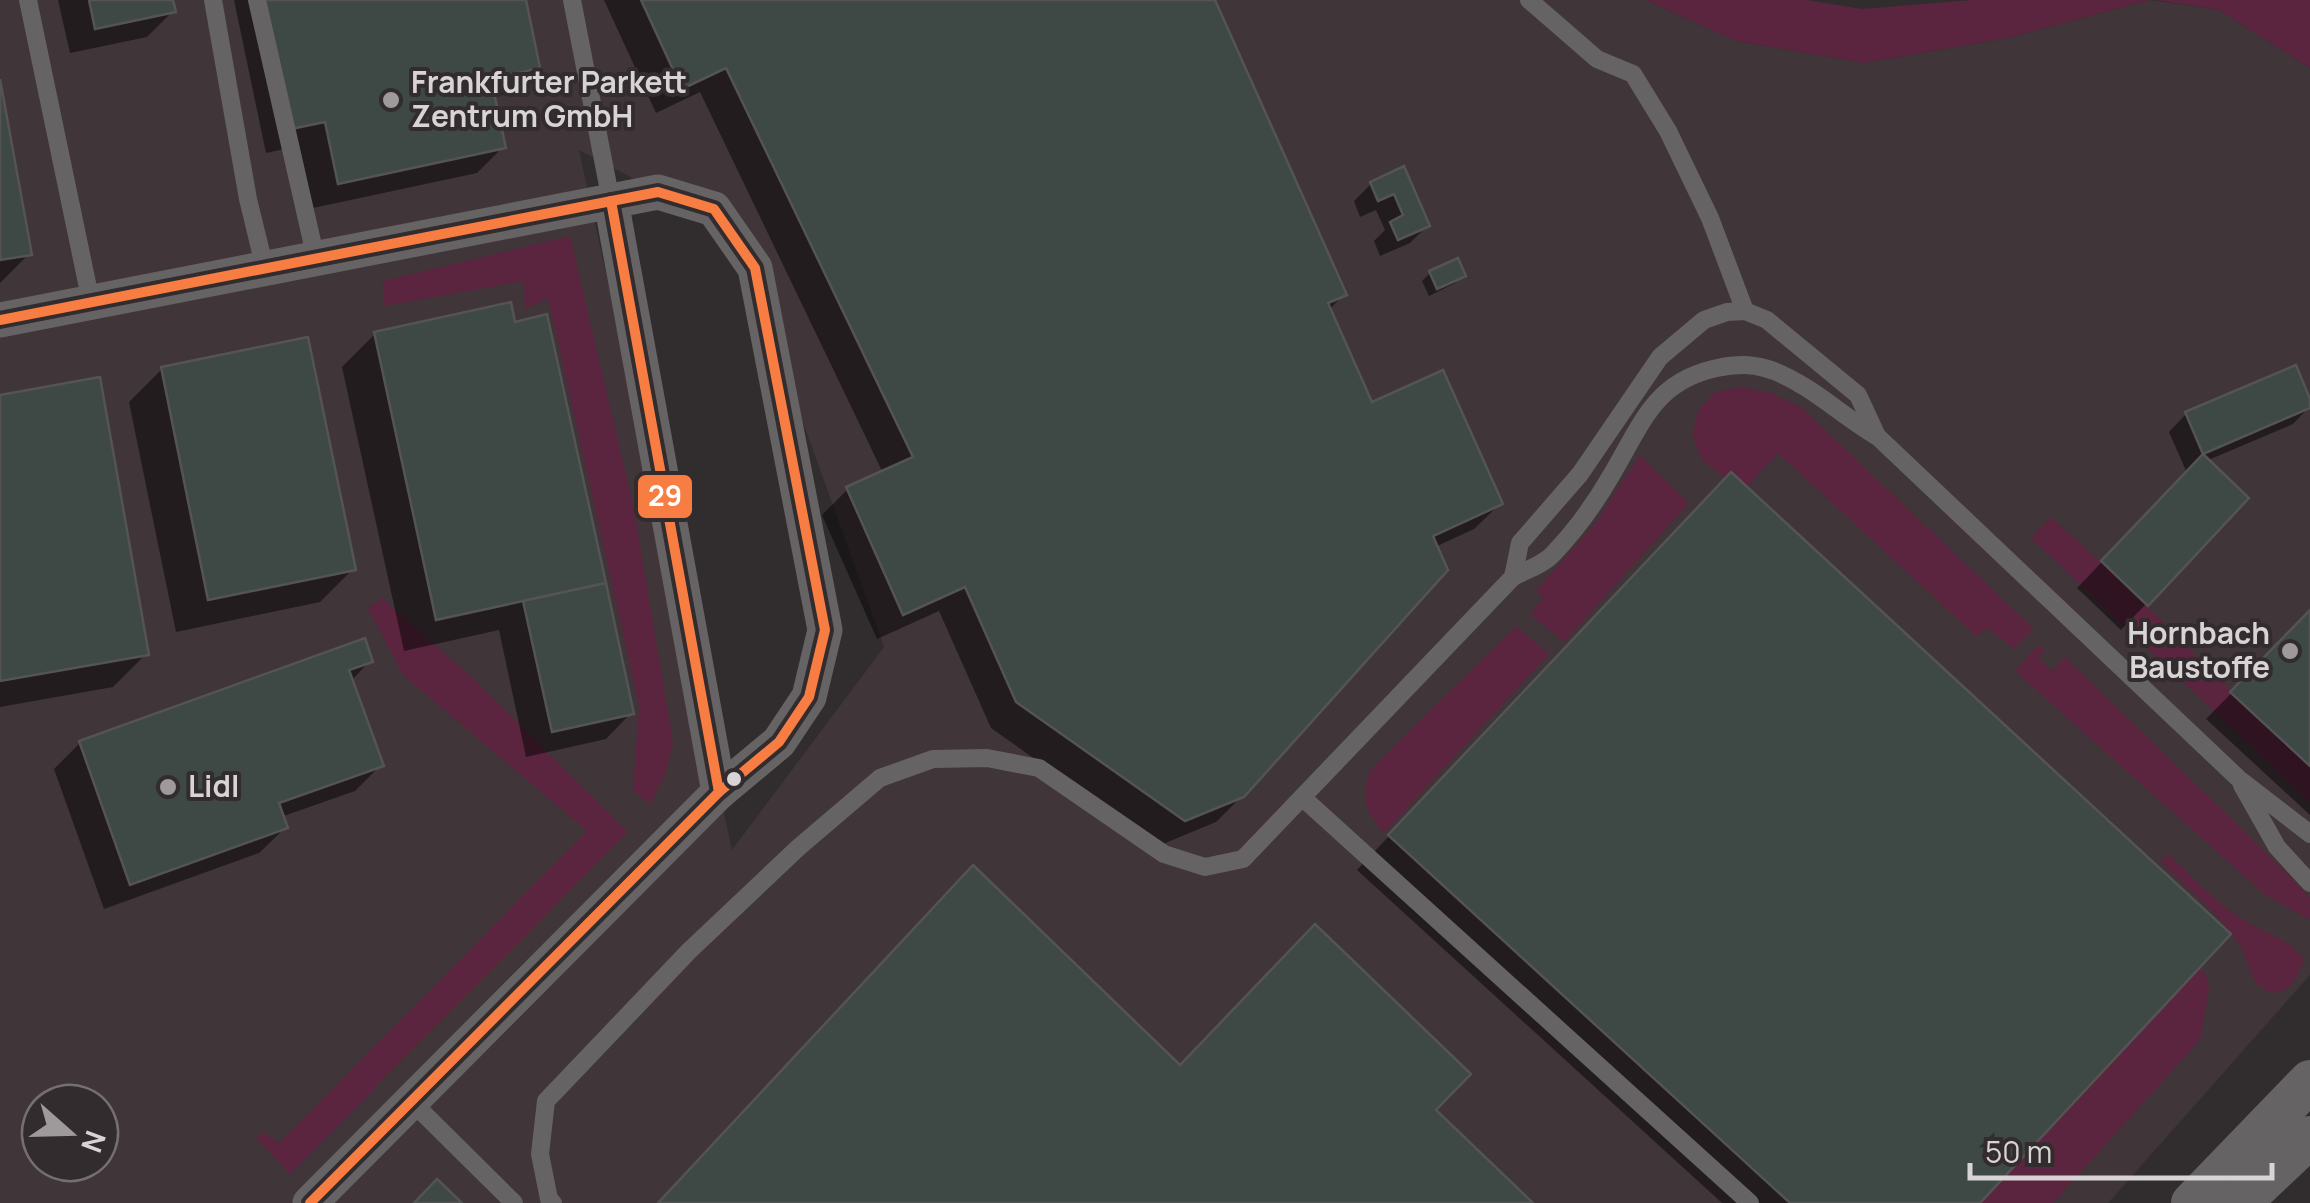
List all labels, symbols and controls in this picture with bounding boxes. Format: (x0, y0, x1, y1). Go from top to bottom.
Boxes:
place label: Frankfurter Parkett Zentrum GmbH (411, 61, 687, 136)
marker: Frankfurter Parkett Zentrum GmbH (380, 89, 402, 111)
line badge: 29 (636, 473, 694, 520)
text: 29 (648, 476, 682, 514)
place label: Hornbach Baustoffe (2127, 612, 2270, 687)
marker: Hornbach Baustoffe (2279, 640, 2301, 662)
place label: Lidl (188, 765, 239, 806)
unlabelled marker (724, 769, 744, 789)
marker: Lidl (157, 776, 179, 798)
north arrow (20, 1083, 120, 1183)
scale bar (1970, 1118, 2272, 1180)
text: N (73, 1126, 116, 1158)
text: 50 m (1985, 1131, 2052, 1172)

